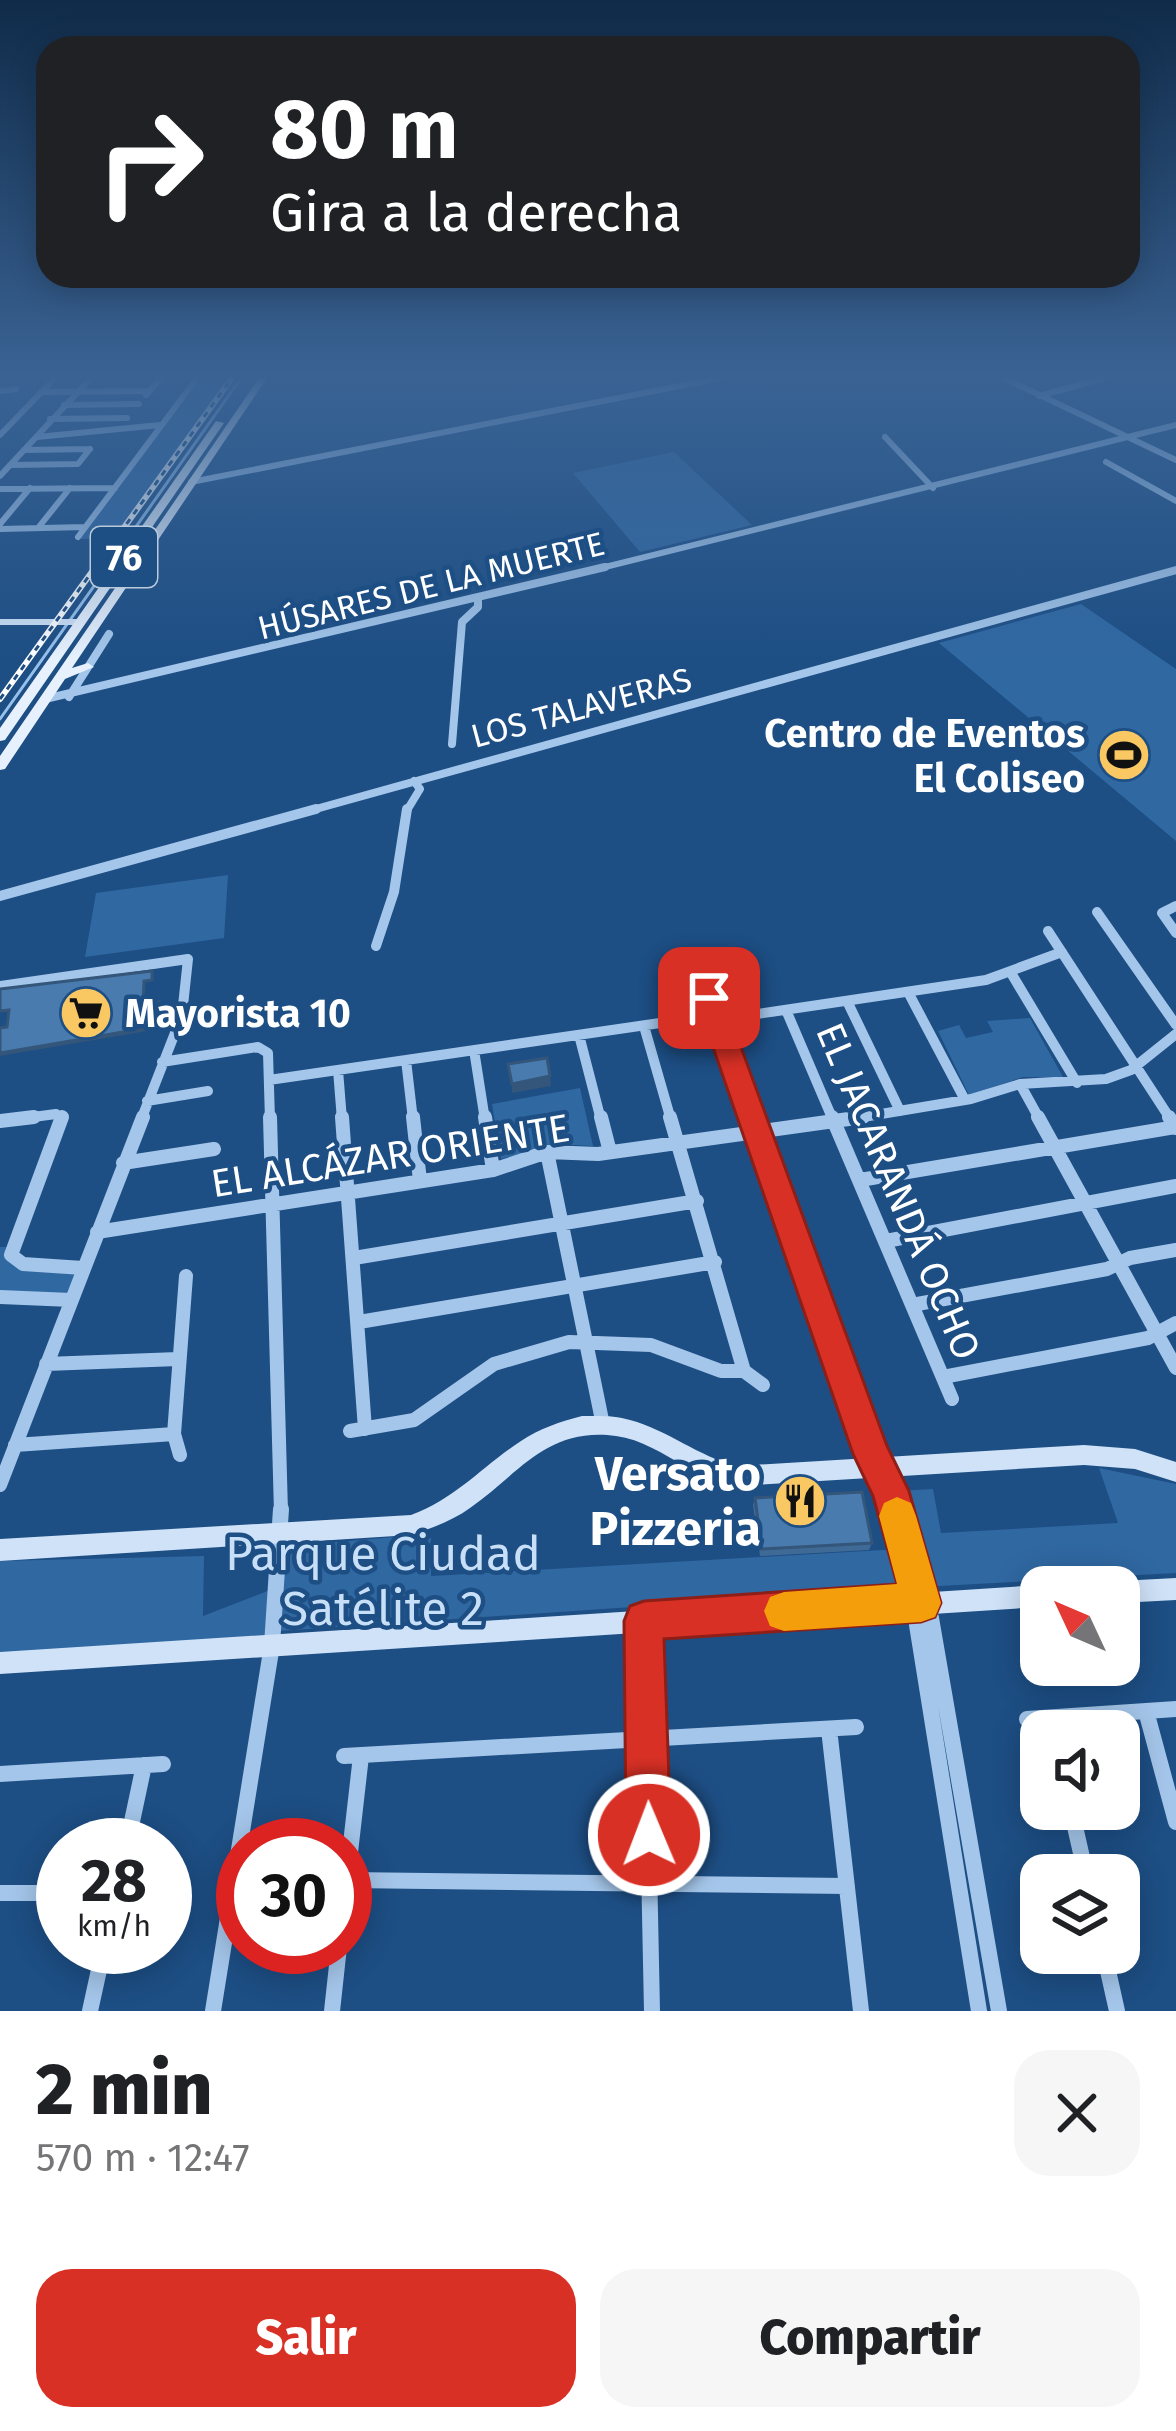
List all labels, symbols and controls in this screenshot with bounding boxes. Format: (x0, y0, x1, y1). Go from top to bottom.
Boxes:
text: 80 m (270, 79, 459, 180)
icon: right (72, 84, 228, 240)
text: Gira a la derecha (270, 181, 682, 245)
street label: HÚSARES DE LA MUERTE (254, 524, 609, 648)
road number: 76 (91, 527, 157, 587)
street label: LOS TALAVERAS (467, 659, 696, 757)
place label: Centro de Eventos El Coliseo (764, 711, 1085, 802)
sports icon: Centro de Eventos El Coliseo (1096, 727, 1152, 783)
pin (658, 947, 760, 1049)
icon: arrive (676, 965, 742, 1031)
supermarket icon: Mayorista 10 (58, 985, 114, 1041)
place label: Mayorista 10 (125, 991, 351, 1037)
street label: EL JACARANDÁ OCHO (806, 1016, 990, 1367)
street label: EL ALCÁZAR ORIENTE (208, 1105, 573, 1207)
place label: Versato Pizzeria (589, 1445, 761, 1558)
restaurant icon: Versato Pizzeria (772, 1473, 828, 1529)
park label: Parque Ciudad Satélite 2 (225, 1525, 541, 1638)
north arrow (1020, 1566, 1140, 1686)
map controls (1020, 1566, 1140, 1974)
button: sound (1020, 1710, 1140, 1830)
position arrow (586, 1772, 712, 1898)
speed limit sign: 30 (216, 1818, 372, 1974)
text: 28 (81, 1845, 147, 1917)
button: layers (1020, 1854, 1140, 1974)
text: km/h (77, 1908, 151, 1944)
text: 2 min (36, 2047, 212, 2133)
button: close (1014, 2050, 1140, 2176)
text: 570 m · 12:47 (36, 2135, 250, 2181)
button: Salir (36, 2269, 576, 2407)
button: Compartir (600, 2269, 1140, 2407)

